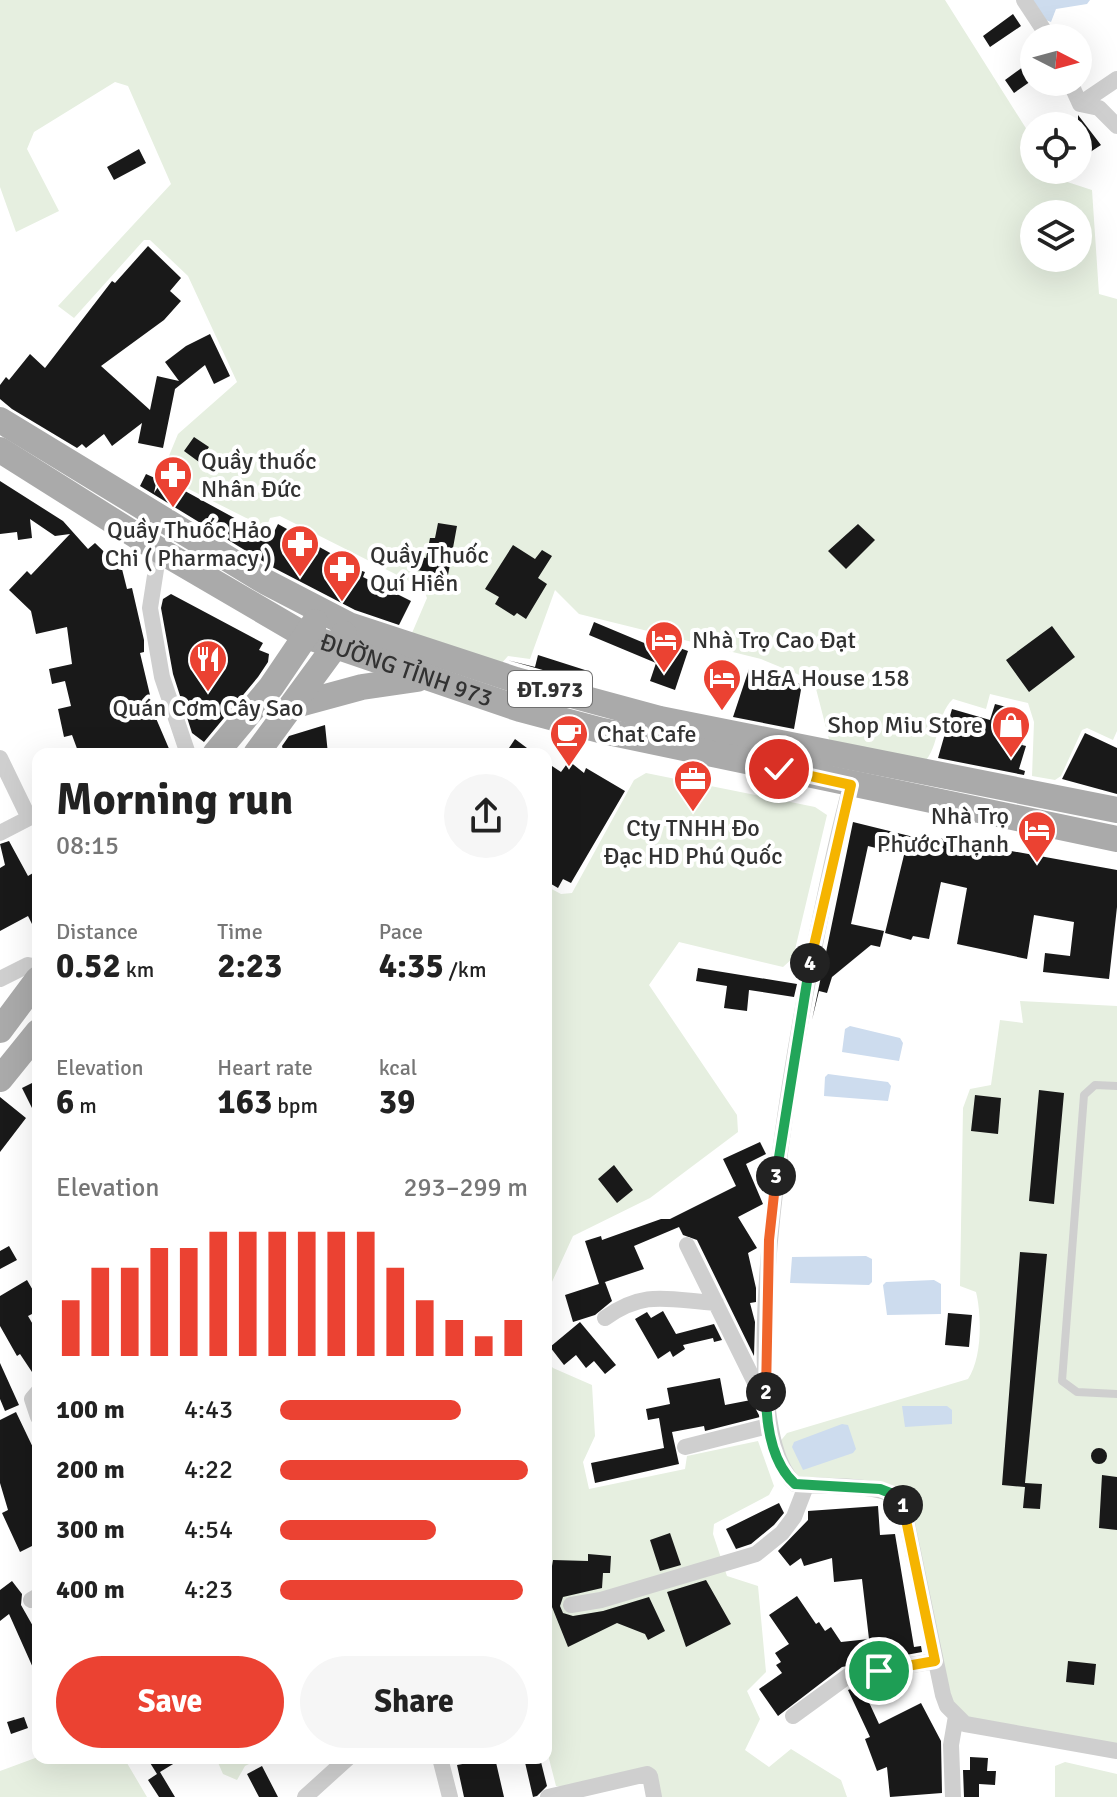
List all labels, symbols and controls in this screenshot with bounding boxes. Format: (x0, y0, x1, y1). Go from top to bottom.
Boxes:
north arrow (1020, 24, 1092, 96)
map controls (1020, 24, 1092, 272)
button: locate (1020, 112, 1092, 184)
button: layers (1020, 200, 1092, 272)
place label: Quầy thuốc Nhân Đức (201, 446, 316, 504)
pharmacy icon: Quầy thuốc Nhân Đức (152, 454, 194, 509)
place label: Quầy Thuốc Hảo Chi ( Pharmacy ) (105, 515, 272, 573)
pharmacy icon: Quầy Thuốc Hảo Chi ( Pharmacy ) (279, 523, 321, 578)
place label: Quầy Thuốc Quí Hiền (370, 540, 489, 598)
pharmacy icon: Quầy Thuốc Quí Hiền (321, 548, 363, 603)
hotel icon: Nhà Trọ Cao Đạt (643, 619, 685, 674)
place label: Nhà Trọ Cao Đạt (692, 625, 856, 655)
street label: ĐƯỜNG TỈNH 973 (316, 627, 496, 713)
restaurant icon: Quán Cơm Cây Sao (187, 638, 229, 693)
hotel icon: H&A House 158 (701, 657, 743, 712)
place label: H&A House 158 (750, 663, 909, 693)
road number: ĐT.973 (508, 671, 592, 707)
place label: Quán Cơm Cây Sao (112, 693, 304, 723)
shop icon: Shop Miu Store (990, 704, 1032, 759)
place label: Shop Miu Store (827, 710, 983, 740)
cafe icon: Chat Cafe (548, 713, 590, 768)
place label: Chat Cafe (597, 719, 696, 749)
pin (745, 735, 813, 803)
icon: check (757, 747, 801, 791)
office icon: Cty TNHH Đo Đạc HD Phú Quốc (672, 758, 714, 813)
text: Morning run (56, 773, 293, 827)
button: share (444, 774, 528, 858)
place label: Nhà Trọ Phước Thạnh (877, 801, 1009, 859)
hotel icon: Nhà Trọ Phước Thạnh (1016, 809, 1058, 864)
place label: Cty TNHH Đo Đạc HD Phú Quốc (604, 813, 783, 871)
text: 08:15 (56, 830, 119, 862)
text: Distance (56, 918, 138, 945)
text: Time (217, 918, 263, 945)
text: Pace (379, 918, 423, 945)
pin: 4 (790, 943, 830, 983)
text: 0.52 (56, 945, 121, 987)
text: 2:23 (217, 945, 282, 987)
text: 4:35 (379, 945, 444, 987)
text: 4 (804, 949, 816, 976)
text: km (121, 956, 154, 983)
text: /km (444, 956, 486, 983)
text: Elevation (56, 1054, 144, 1081)
text: Heart rate (217, 1054, 313, 1081)
text: kcal (379, 1054, 417, 1081)
text: 6 (56, 1081, 74, 1123)
text: 163 (217, 1081, 272, 1123)
text: 39 (379, 1081, 415, 1123)
text: m (74, 1092, 97, 1119)
text: bpm (272, 1092, 318, 1119)
pin: 3 (756, 1156, 796, 1196)
text: 3 (770, 1162, 782, 1189)
text: Elevation (56, 1172, 160, 1204)
text: 293–299 m (404, 1172, 528, 1204)
pin: 2 (746, 1372, 786, 1412)
text: 2 (760, 1378, 772, 1405)
text: 100 m (56, 1394, 125, 1426)
text: 4:43 (184, 1394, 233, 1426)
text: 200 m (56, 1454, 125, 1486)
text: 4:22 (184, 1454, 233, 1486)
pin: 1 (883, 1485, 923, 1525)
text: 1 (897, 1491, 909, 1518)
text: 300 m (56, 1514, 125, 1546)
text: 4:54 (184, 1514, 233, 1546)
text: 400 m (56, 1574, 125, 1606)
text: 4:23 (184, 1574, 233, 1606)
pin (845, 1637, 913, 1705)
icon: arrive (857, 1649, 901, 1693)
button: Save (56, 1656, 284, 1748)
button: Share (300, 1656, 528, 1748)

